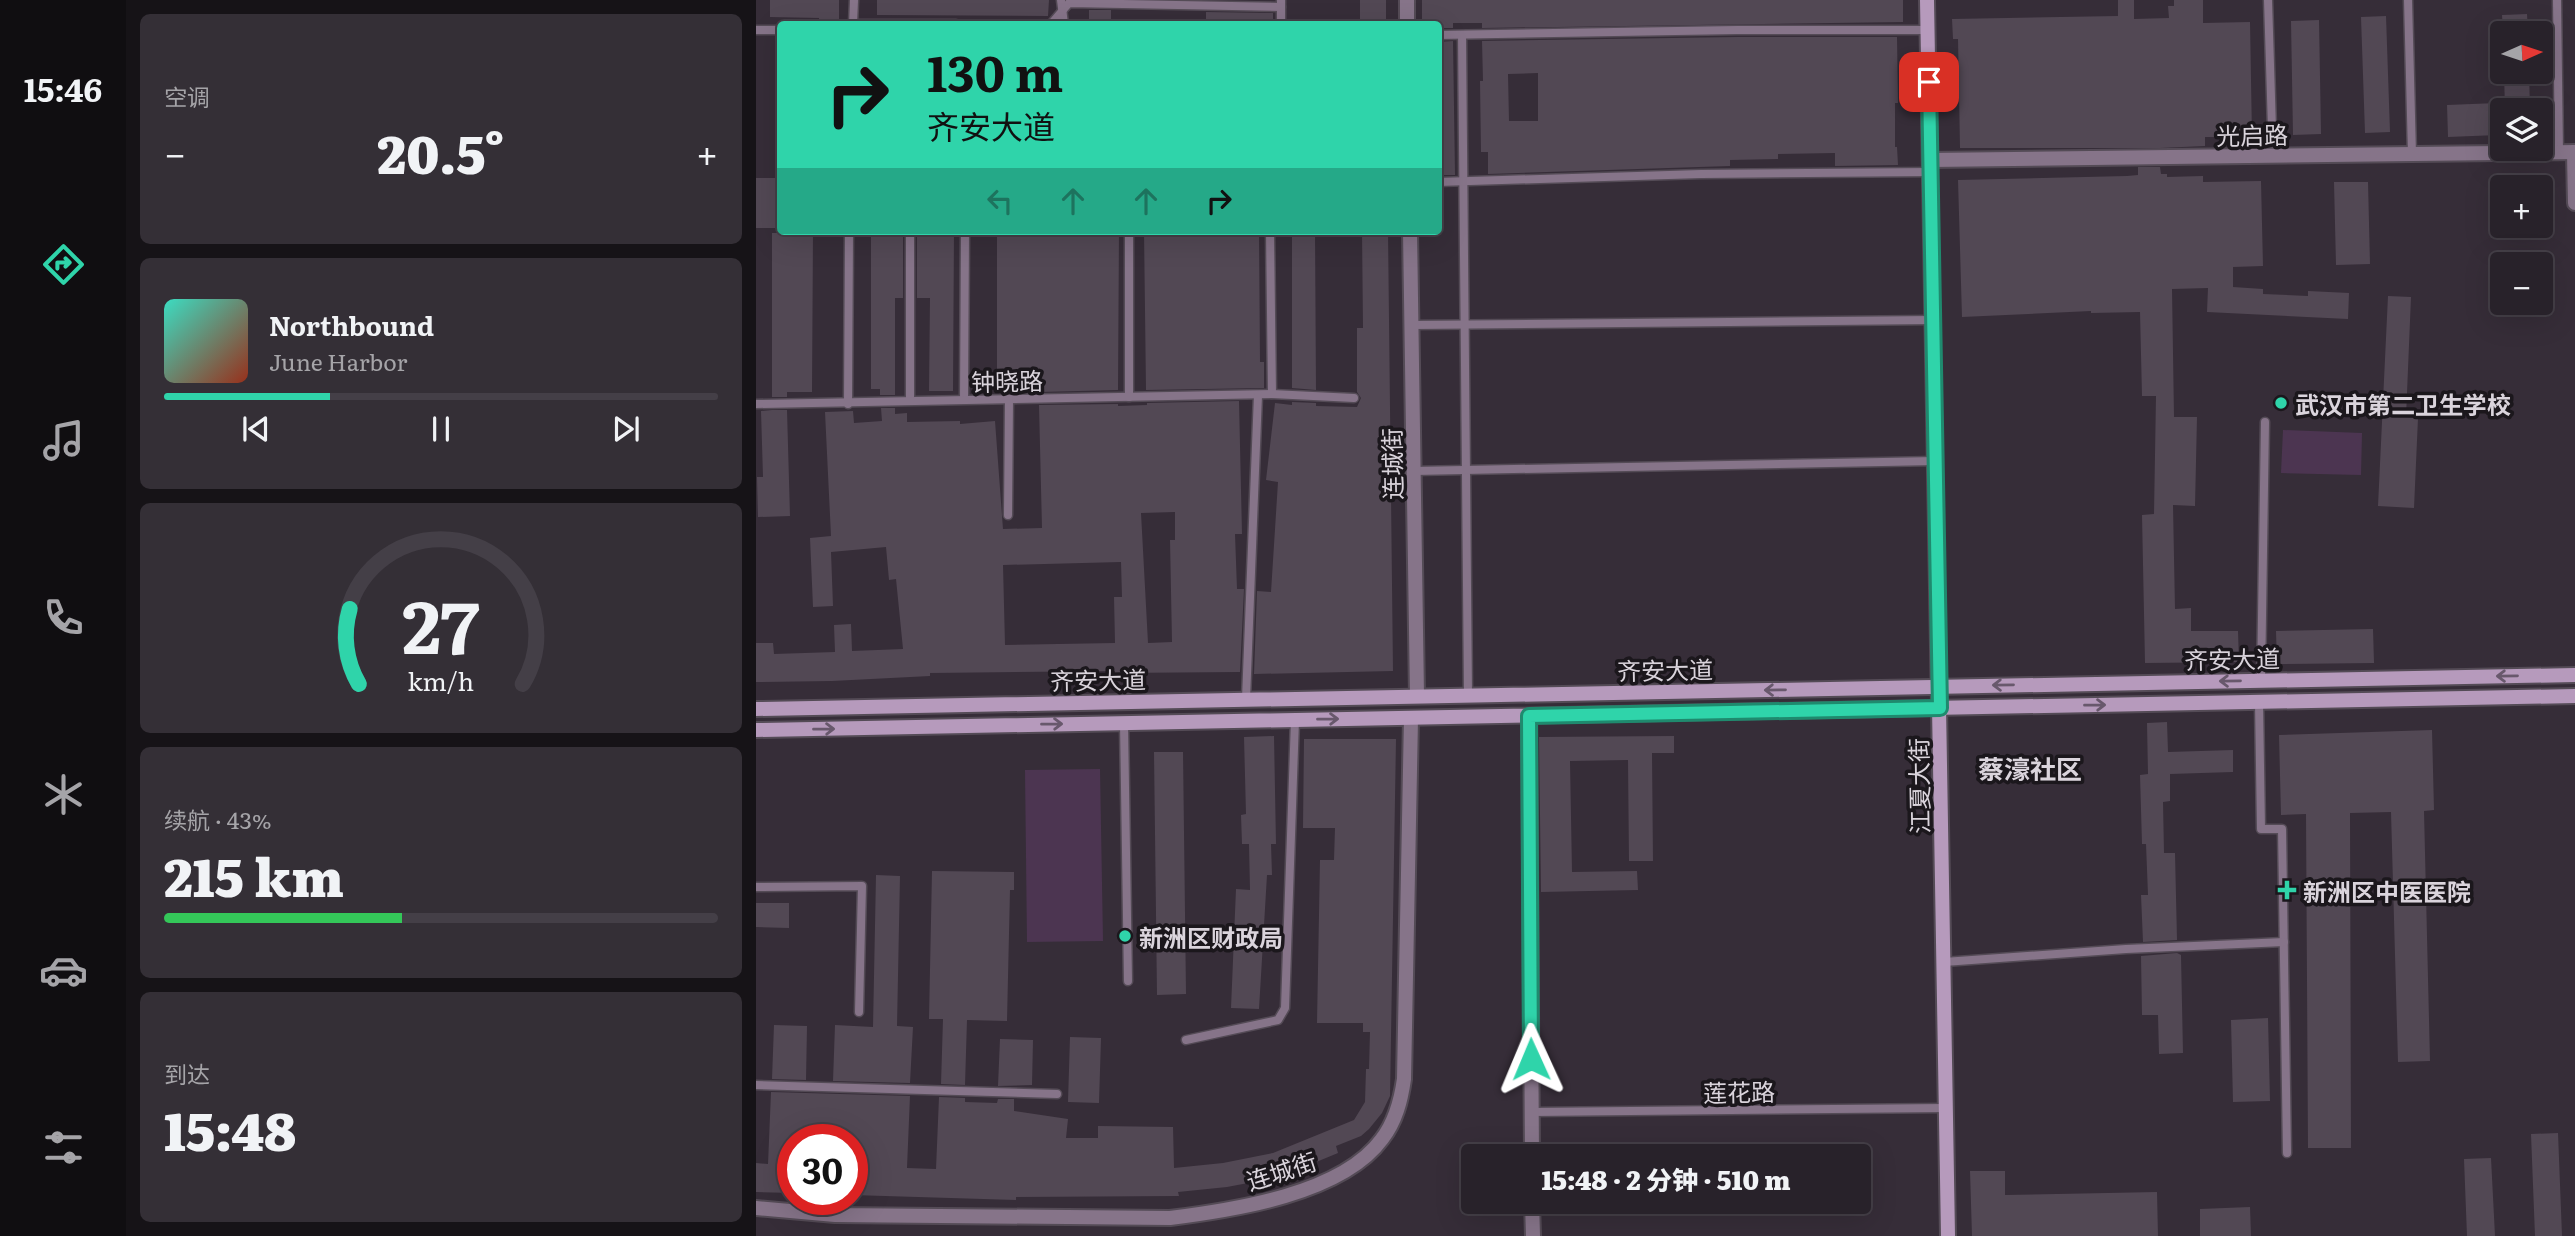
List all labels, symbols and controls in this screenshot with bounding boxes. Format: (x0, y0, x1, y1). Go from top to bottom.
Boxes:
north arrow (2490, 21, 2553, 84)
map controls (2490, 21, 2553, 315)
text: 130 m (927, 34, 1063, 107)
icon: right (812, 49, 903, 140)
pin (1899, 52, 1959, 112)
icon: arrive (1910, 63, 1948, 101)
text: 15:46 (24, 64, 102, 112)
text: 空调 (164, 79, 210, 113)
button: layers (2490, 98, 2553, 161)
text: 齐安大道 (927, 101, 1055, 149)
text: 20.5° (377, 113, 505, 190)
street label: 光启路 (2216, 116, 2288, 152)
text: − (164, 123, 186, 180)
text: + (696, 123, 718, 180)
button: + (2490, 175, 2553, 238)
icon: left (981, 182, 1019, 220)
icon: ahead (1054, 182, 1092, 220)
icon: ahead (1127, 182, 1165, 220)
icon: right (1200, 182, 1238, 220)
icon: directions (39, 240, 88, 289)
button: − (2490, 252, 2553, 315)
text: Northbound (269, 305, 434, 344)
text: June Harbor (269, 344, 407, 378)
street label: 钟晓路 (971, 362, 1043, 398)
place label: 武汉市第二卫生学校 (2295, 386, 2511, 421)
marker: 武汉市第二卫生学校 (2273, 395, 2289, 411)
icon: previous (237, 410, 275, 448)
icon: pause (422, 410, 460, 448)
icon: next (607, 410, 645, 448)
icon: music (39, 416, 88, 465)
street label: 连城街 (1373, 428, 1409, 500)
text: 27 (402, 568, 480, 676)
icon: phone (39, 593, 88, 642)
street label: 齐安大道 (2184, 640, 2280, 676)
street label: 齐安大道 (1617, 651, 1713, 687)
street label: 齐安大道 (1050, 661, 1146, 697)
text: km/h (408, 662, 474, 699)
one-way arrow (2496, 669, 2519, 683)
one-way arrow (2219, 674, 2242, 688)
one-way arrow (1992, 679, 2015, 692)
one-way arrow (1764, 683, 1787, 696)
one-way arrow (2083, 699, 2106, 712)
one-way arrow (1316, 713, 1339, 726)
one-way arrow (1040, 718, 1063, 731)
one-way arrow (812, 722, 835, 736)
street label: 江夏大街 (1900, 738, 1936, 834)
district label: 蔡濠社区 (1978, 748, 2082, 787)
icon: climate (39, 770, 88, 819)
text: 续航 · 43% (164, 802, 272, 836)
text: 215 km (164, 836, 344, 913)
place label: 新洲区中医医院 (2303, 873, 2471, 908)
marker: 新洲区中医医院 (2277, 880, 2297, 900)
place label: 新洲区财政局 (1139, 919, 1283, 954)
marker: 新洲区财政局 (1117, 928, 1133, 944)
icon: car (39, 946, 88, 995)
position arrow (1494, 1022, 1568, 1096)
text: 到达 (164, 1056, 210, 1090)
street label: 莲花路 (1703, 1073, 1775, 1109)
text: 15:48 (164, 1090, 296, 1167)
icon: filters (39, 1123, 88, 1172)
speed limit sign: 30 (777, 1124, 868, 1215)
street label: 连城街 (1241, 1142, 1321, 1198)
text: 15:48 · 2 分钟 · 510 m (1541, 1159, 1791, 1198)

